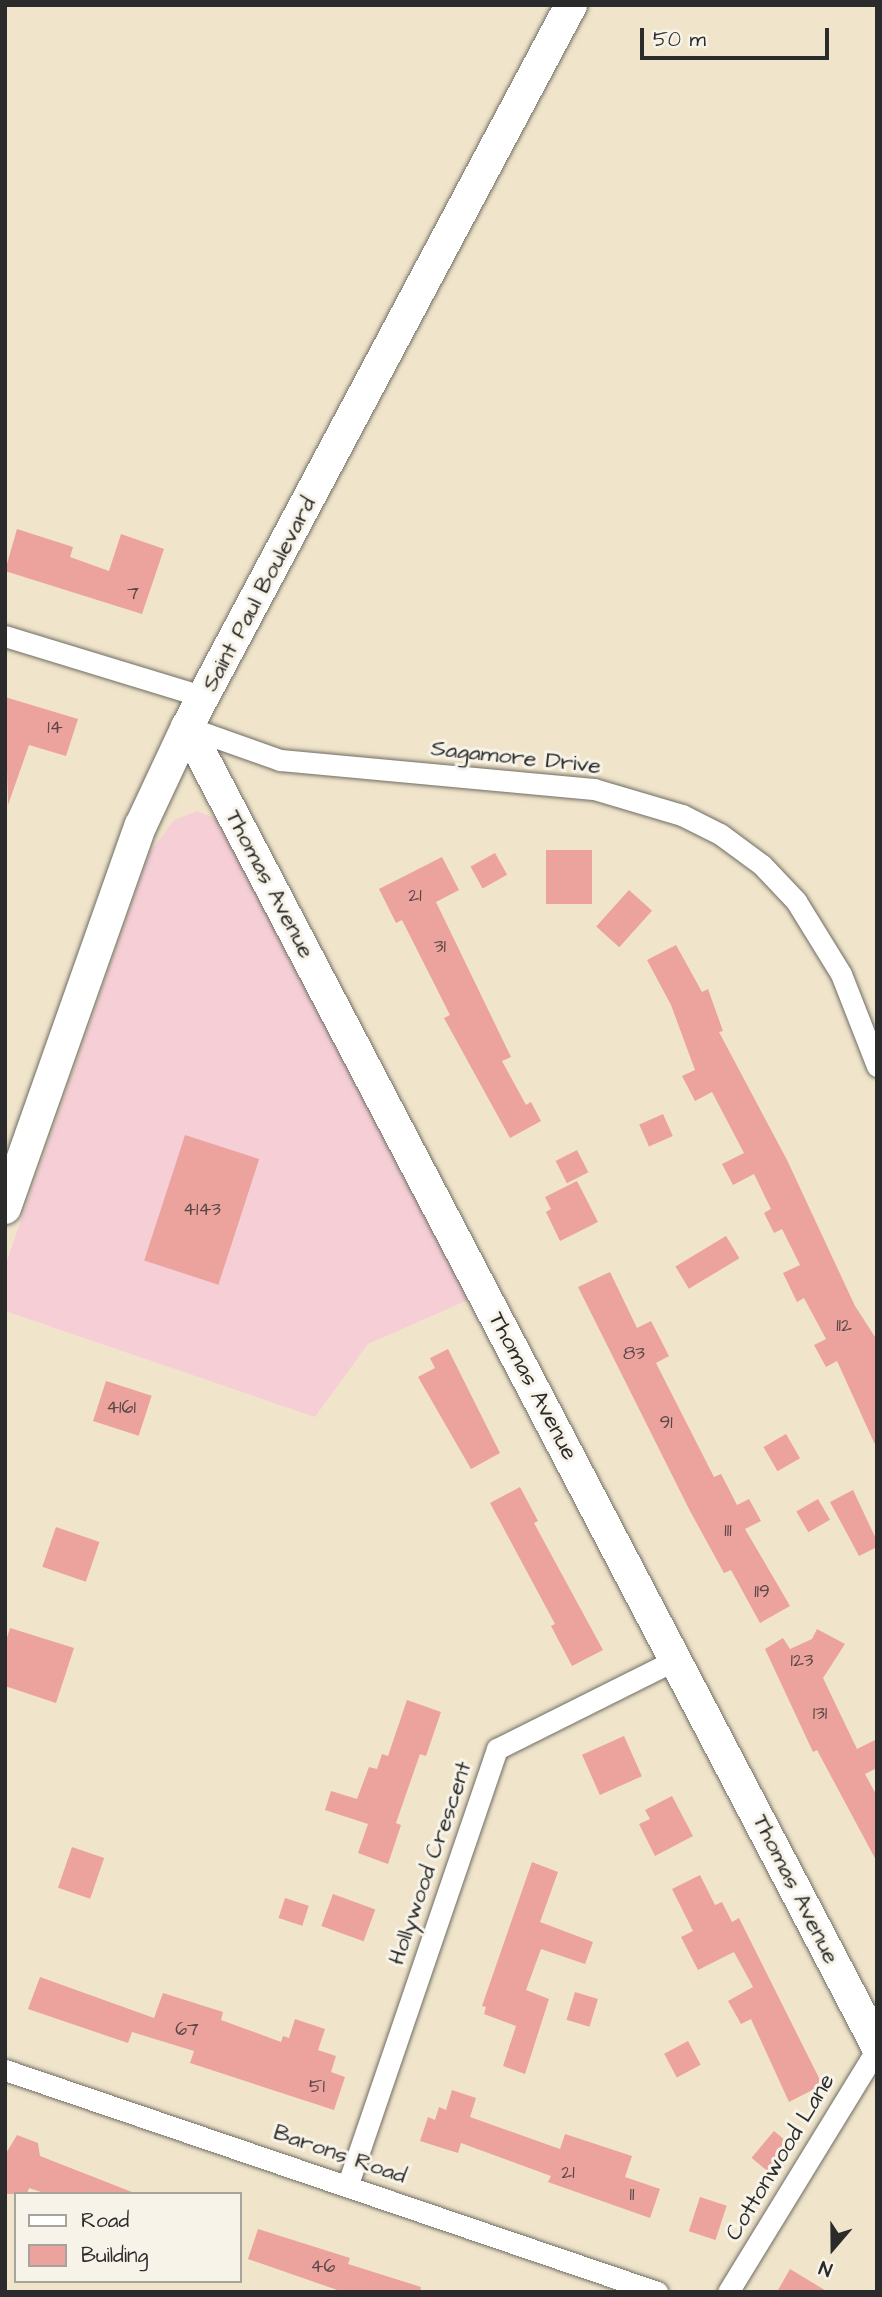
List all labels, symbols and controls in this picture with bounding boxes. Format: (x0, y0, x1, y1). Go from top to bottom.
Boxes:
scale bar (644, 14, 833, 58)
text: 50 m (653, 25, 706, 54)
street label: Saint Paul Boulevard (196, 492, 322, 696)
house number: 7 (127, 583, 139, 605)
house number: 14 (47, 717, 63, 739)
street label: Sagamore Drive (430, 734, 602, 780)
street label: Thomas Avenue (219, 805, 321, 963)
house number: 21 (408, 885, 422, 907)
house number: 31 (434, 936, 446, 958)
house number: 4143 (183, 1199, 221, 1221)
street label: Thomas Avenue (482, 1307, 584, 1465)
house number: 112 (836, 1315, 852, 1337)
house number: 83 (623, 1343, 645, 1365)
house number: 4161 (106, 1397, 136, 1419)
house number: 91 (659, 1412, 673, 1434)
house number: 111 (724, 1520, 732, 1542)
house number: 119 (754, 1581, 770, 1603)
house number: 123 (791, 1650, 813, 1672)
house number: 131 (813, 1703, 827, 1725)
street label: Hollywood Crescent (382, 1758, 478, 1968)
street label: Thomas Avenue (747, 1810, 845, 1968)
house number: 67 (175, 2019, 199, 2041)
street label: Cottonwood Lane (719, 2069, 841, 2245)
house number: 51 (309, 2076, 325, 2098)
street label: Barons Road (270, 2118, 410, 2190)
house number: 21 (561, 2162, 575, 2184)
house number: 11 (630, 2184, 634, 2206)
legend (14, 2192, 242, 2283)
text: Road (81, 2206, 129, 2235)
north arrow (798, 2213, 868, 2283)
text: Building (81, 2241, 148, 2270)
text: N (815, 2253, 836, 2283)
house number: 46 (311, 2256, 335, 2278)

